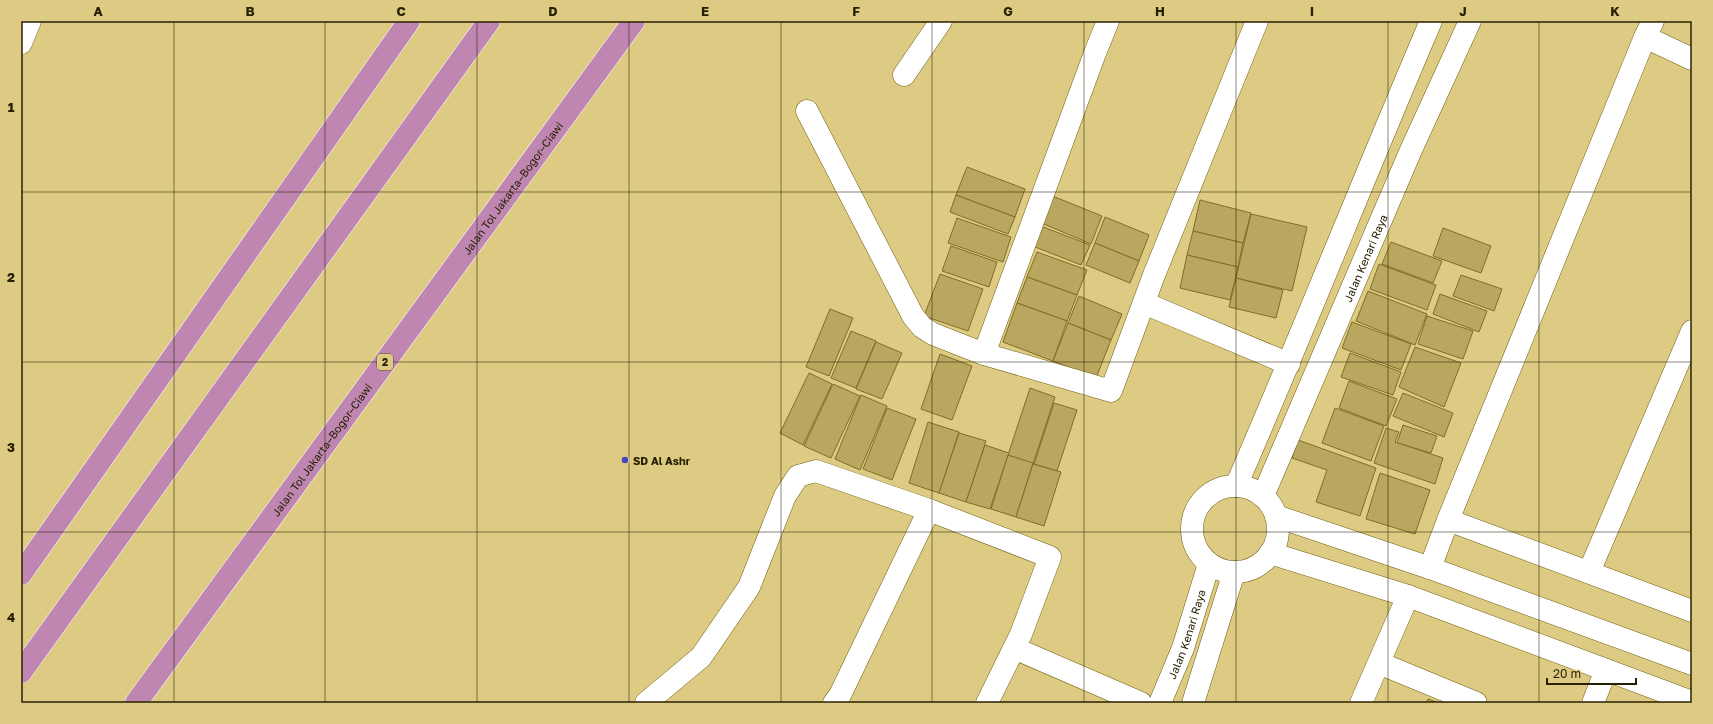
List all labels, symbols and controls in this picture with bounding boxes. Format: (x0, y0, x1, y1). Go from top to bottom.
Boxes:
text: A (93, 3, 103, 19)
text: B (245, 3, 255, 19)
text: C (396, 3, 406, 19)
text: D (548, 3, 558, 19)
text: E (701, 3, 709, 19)
text: F (852, 3, 860, 19)
text: G (1003, 3, 1013, 19)
text: H (1155, 3, 1165, 19)
text: I (1310, 3, 1314, 19)
text: J (1459, 3, 1467, 19)
text: K (1610, 3, 1620, 19)
text: 1 (8, 99, 15, 115)
street label: Jalan Tol Jakarta–Bogor–Ciawi (459, 119, 565, 257)
street label: Jalan Kenari Raya (1340, 212, 1389, 304)
text: 2 (7, 269, 15, 285)
road number: 2 (377, 354, 393, 370)
street label: Jalan Tol Jakarta–Bogor–Ciawi (268, 380, 374, 518)
text: 3 (7, 439, 15, 455)
place label: SD Al Ashr (633, 454, 691, 467)
marker: SD Al Ashr (620, 455, 630, 465)
street label: Jalan Kenari Raya (1164, 588, 1207, 680)
text: 4 (7, 609, 15, 625)
scale bar (1547, 660, 1636, 686)
text: 20 m (1553, 666, 1581, 681)

